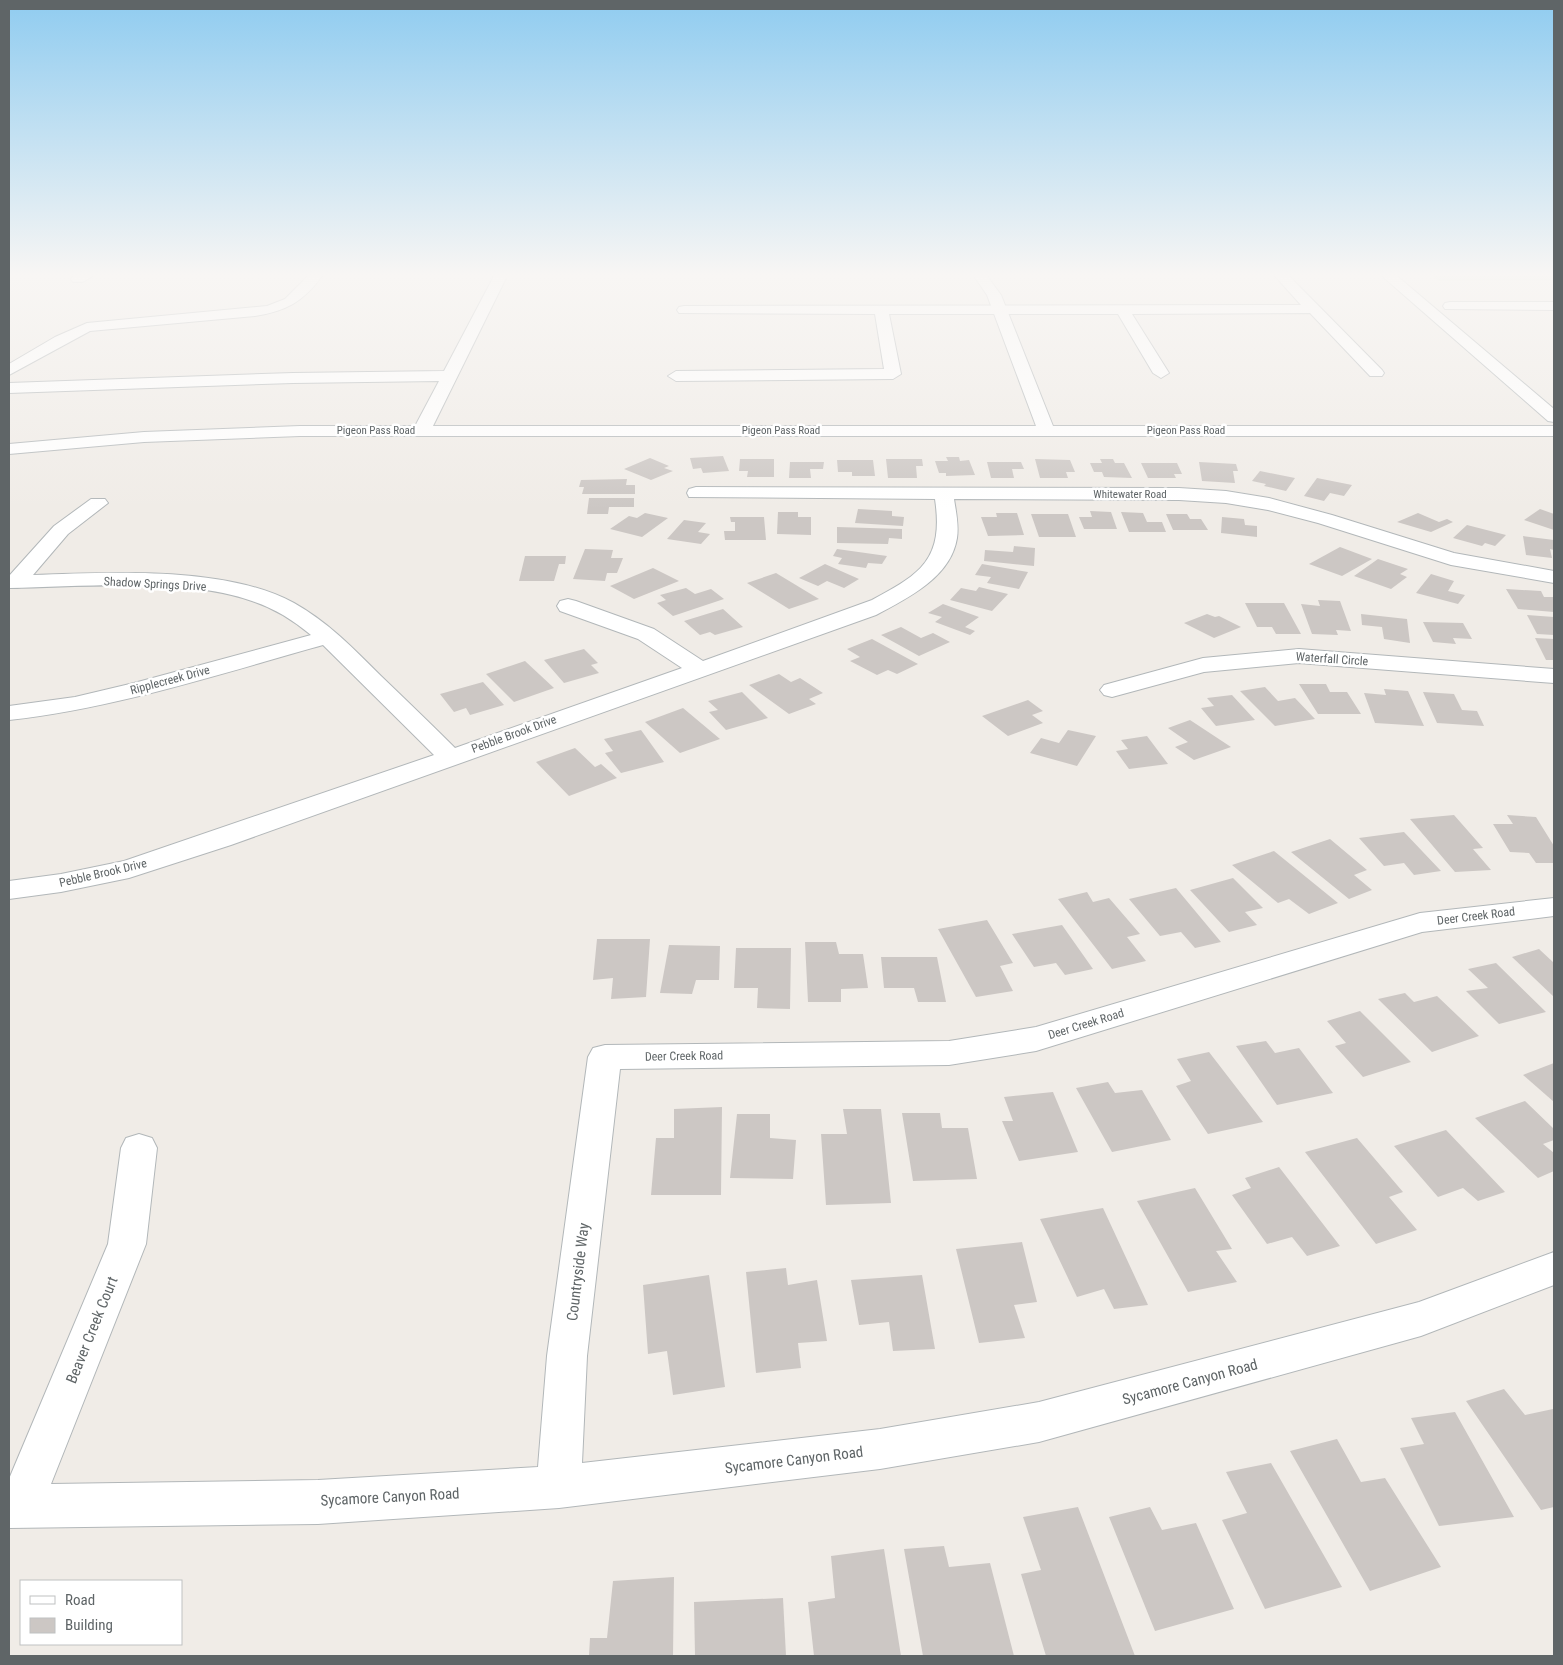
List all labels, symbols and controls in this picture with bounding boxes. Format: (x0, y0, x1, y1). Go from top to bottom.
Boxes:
street label: Pigeon Pass Road (337, 424, 415, 437)
street label: Pigeon Pass Road (742, 424, 820, 437)
street label: Pigeon Pass Road (1147, 424, 1225, 437)
street label: Whitewater Road (1093, 488, 1167, 501)
street label: Shadow Springs Drive (103, 574, 207, 594)
street label: Waterfall Circle (1295, 649, 1369, 669)
street label: Ripplecreek Drive (129, 663, 212, 697)
street label: Pebble Brook Drive (470, 712, 559, 756)
street label: Pebble Brook Drive (58, 856, 148, 890)
street label: Deer Creek Road (1436, 904, 1516, 928)
street label: Deer Creek Road (1046, 1006, 1126, 1042)
street label: Deer Creek Road (645, 1048, 723, 1064)
street label: Countryside Way (563, 1222, 593, 1322)
street label: Beaver Creek Court (62, 1274, 122, 1386)
street label: Sycamore Canyon Road (1120, 1355, 1260, 1409)
street label: Sycamore Canyon Road (724, 1443, 864, 1477)
street label: Sycamore Canyon Road (320, 1484, 460, 1510)
legend (20, 1580, 182, 1645)
text: Road (65, 1591, 95, 1609)
text: Building (65, 1616, 113, 1634)

